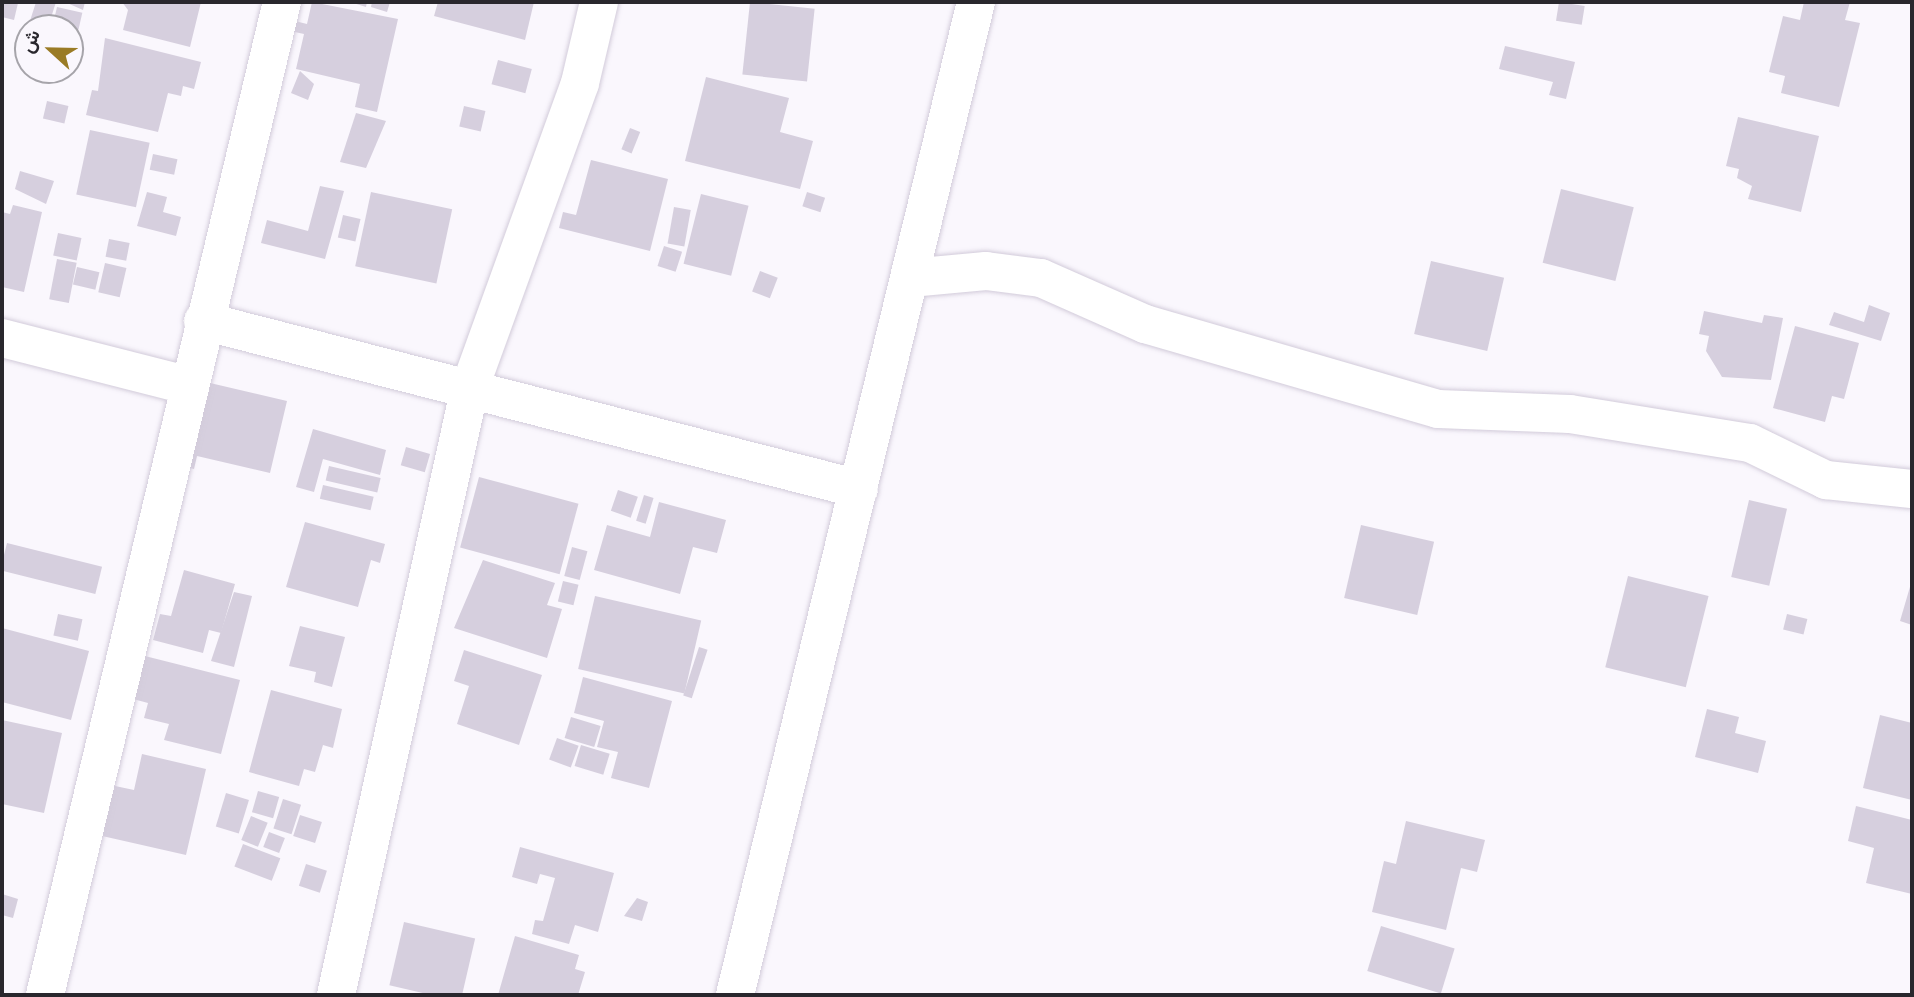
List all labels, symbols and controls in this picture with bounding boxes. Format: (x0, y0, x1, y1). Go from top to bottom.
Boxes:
north arrow (14, 14, 84, 84)
text: ش (14, 26, 48, 57)

